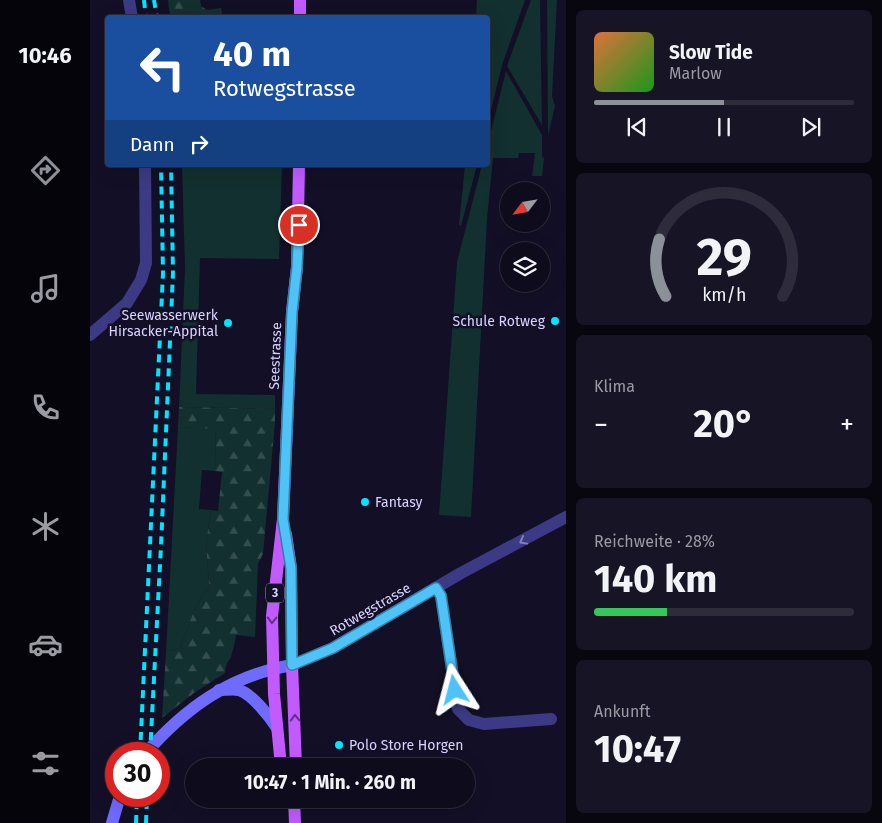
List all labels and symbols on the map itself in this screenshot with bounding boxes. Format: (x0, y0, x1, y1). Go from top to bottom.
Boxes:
north arrow (500, 182, 550, 232)
pin (278, 204, 320, 246)
place label: Seewasserwerk Hirsacker-Appital (108, 307, 219, 340)
place label: Schule Rotweg (453, 313, 546, 330)
marker: Schule Rotweg (549, 315, 561, 327)
marker: Seewasserwerk Hirsacker-Appital (222, 317, 234, 329)
street label: Seestrasse (266, 322, 285, 390)
place label: Fantasy (375, 494, 423, 511)
marker: Fantasy (359, 496, 371, 508)
one-way arrow (519, 534, 528, 544)
street label: Rotwegstrasse (327, 579, 414, 640)
road number: 3 (266, 584, 284, 602)
one-way arrow (267, 616, 278, 624)
position arrow (428, 663, 480, 715)
one-way arrow (289, 713, 300, 721)
place label: Polo Store Horgen (349, 737, 464, 754)
marker: Polo Store Horgen (333, 739, 345, 751)
speed limit sign: 30 (105, 742, 170, 807)

